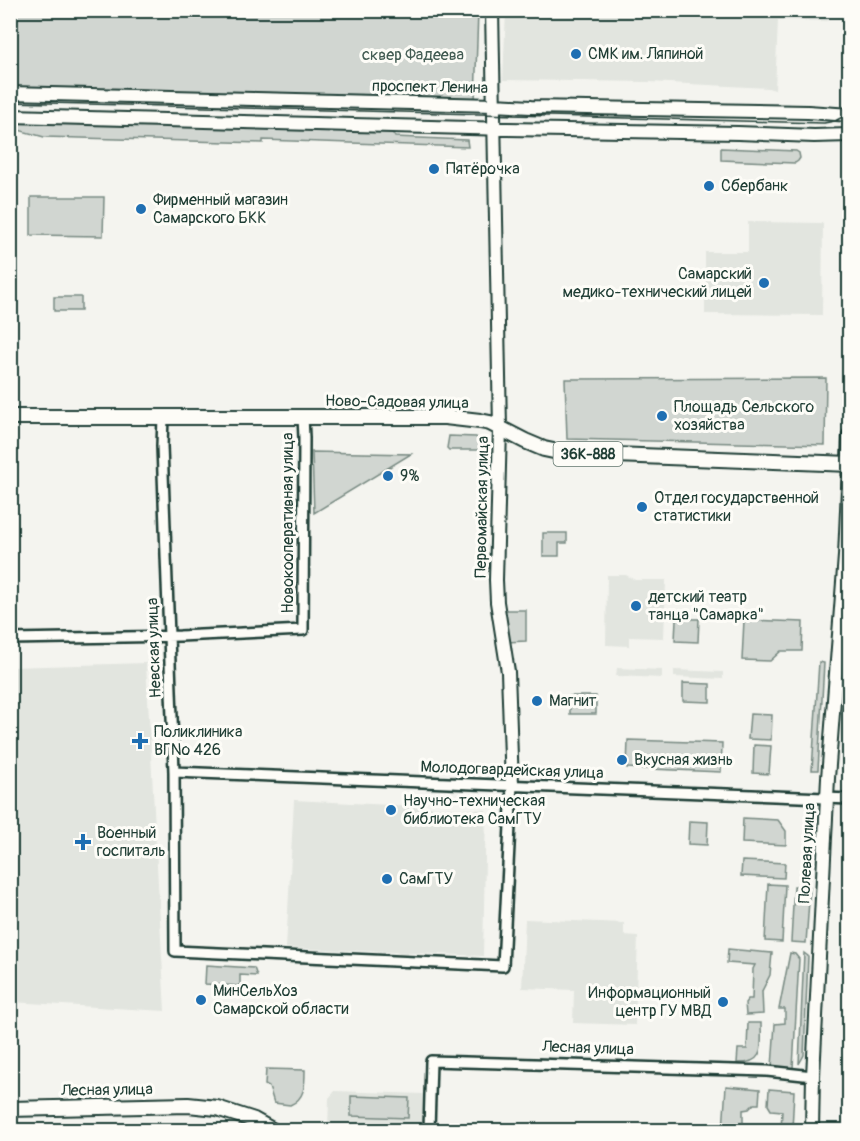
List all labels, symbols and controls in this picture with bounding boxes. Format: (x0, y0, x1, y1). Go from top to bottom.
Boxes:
place label: СМК им. Ляпиной (588, 44, 703, 64)
park label: сквер Фадеева (362, 45, 464, 65)
marker: СМК им. Ляпиной (569, 47, 583, 61)
street label: проспект Ленина (372, 76, 488, 98)
place label: Пятёрочка (446, 159, 520, 179)
marker: Пятёрочка (427, 162, 441, 176)
place label: Сбербанк (721, 176, 788, 196)
marker: Сбербанк (702, 179, 716, 193)
place label: Фирменный магазин Самарского БКК (153, 190, 288, 228)
marker: Фирменный магазин Самарского БКК (134, 202, 148, 216)
place label: Самарский медико-технический лицей (562, 264, 752, 302)
marker: Самарский медико-технический лицей (757, 276, 771, 290)
street label: Ново-Садовая улица (325, 391, 469, 413)
place label: Площадь Сельского хозяйства (674, 397, 814, 435)
marker: Площадь Сельского хозяйства (655, 409, 669, 423)
street label: Новокооперативная улица (278, 433, 298, 613)
street label: Первомайская улица (471, 436, 493, 578)
road number: 36К-888 (554, 442, 622, 466)
place label: 9% (400, 466, 420, 486)
marker: 9% (381, 469, 395, 483)
place label: Отдел государственной статистики (654, 488, 819, 526)
marker: Отдел государственной статистики (635, 500, 649, 514)
place label: детский театр танца "Самарка" (648, 587, 764, 625)
street label: Невская улица (142, 597, 166, 699)
marker: детский театр танца "Самарка" (629, 599, 643, 613)
place label: Магнит (549, 691, 597, 711)
marker: Магнит (530, 694, 544, 708)
place label: Поликлиника ВГ№ 426 (154, 722, 242, 760)
marker: Поликлиника ВГ№ 426 (131, 732, 149, 750)
place label: Вкусная жизнь (634, 750, 733, 770)
marker: Вкусная жизнь (615, 753, 629, 767)
street label: Молодогвардейская улица (420, 757, 604, 783)
place label: Научно-техническая библиотека СамГТУ (403, 791, 545, 829)
street label: Полевая улица (794, 802, 820, 904)
marker: Научно-техническая библиотека СамГТУ (384, 803, 398, 817)
place label: Военный госпиталь (97, 823, 166, 861)
marker: Военный госпиталь (74, 833, 92, 851)
place label: СамГТУ (399, 869, 453, 889)
marker: СамГТУ (380, 872, 394, 886)
place label: МинСельХоз Самарской области (213, 981, 349, 1019)
place label: Информационный центр ГУ МВД (588, 983, 711, 1021)
marker: МинСельХоз Самарской области (194, 993, 208, 1007)
marker: Информационный центр ГУ МВД (716, 995, 730, 1009)
street label: Лесная улица (541, 1036, 634, 1060)
street label: Лесная улица (60, 1079, 153, 1101)

